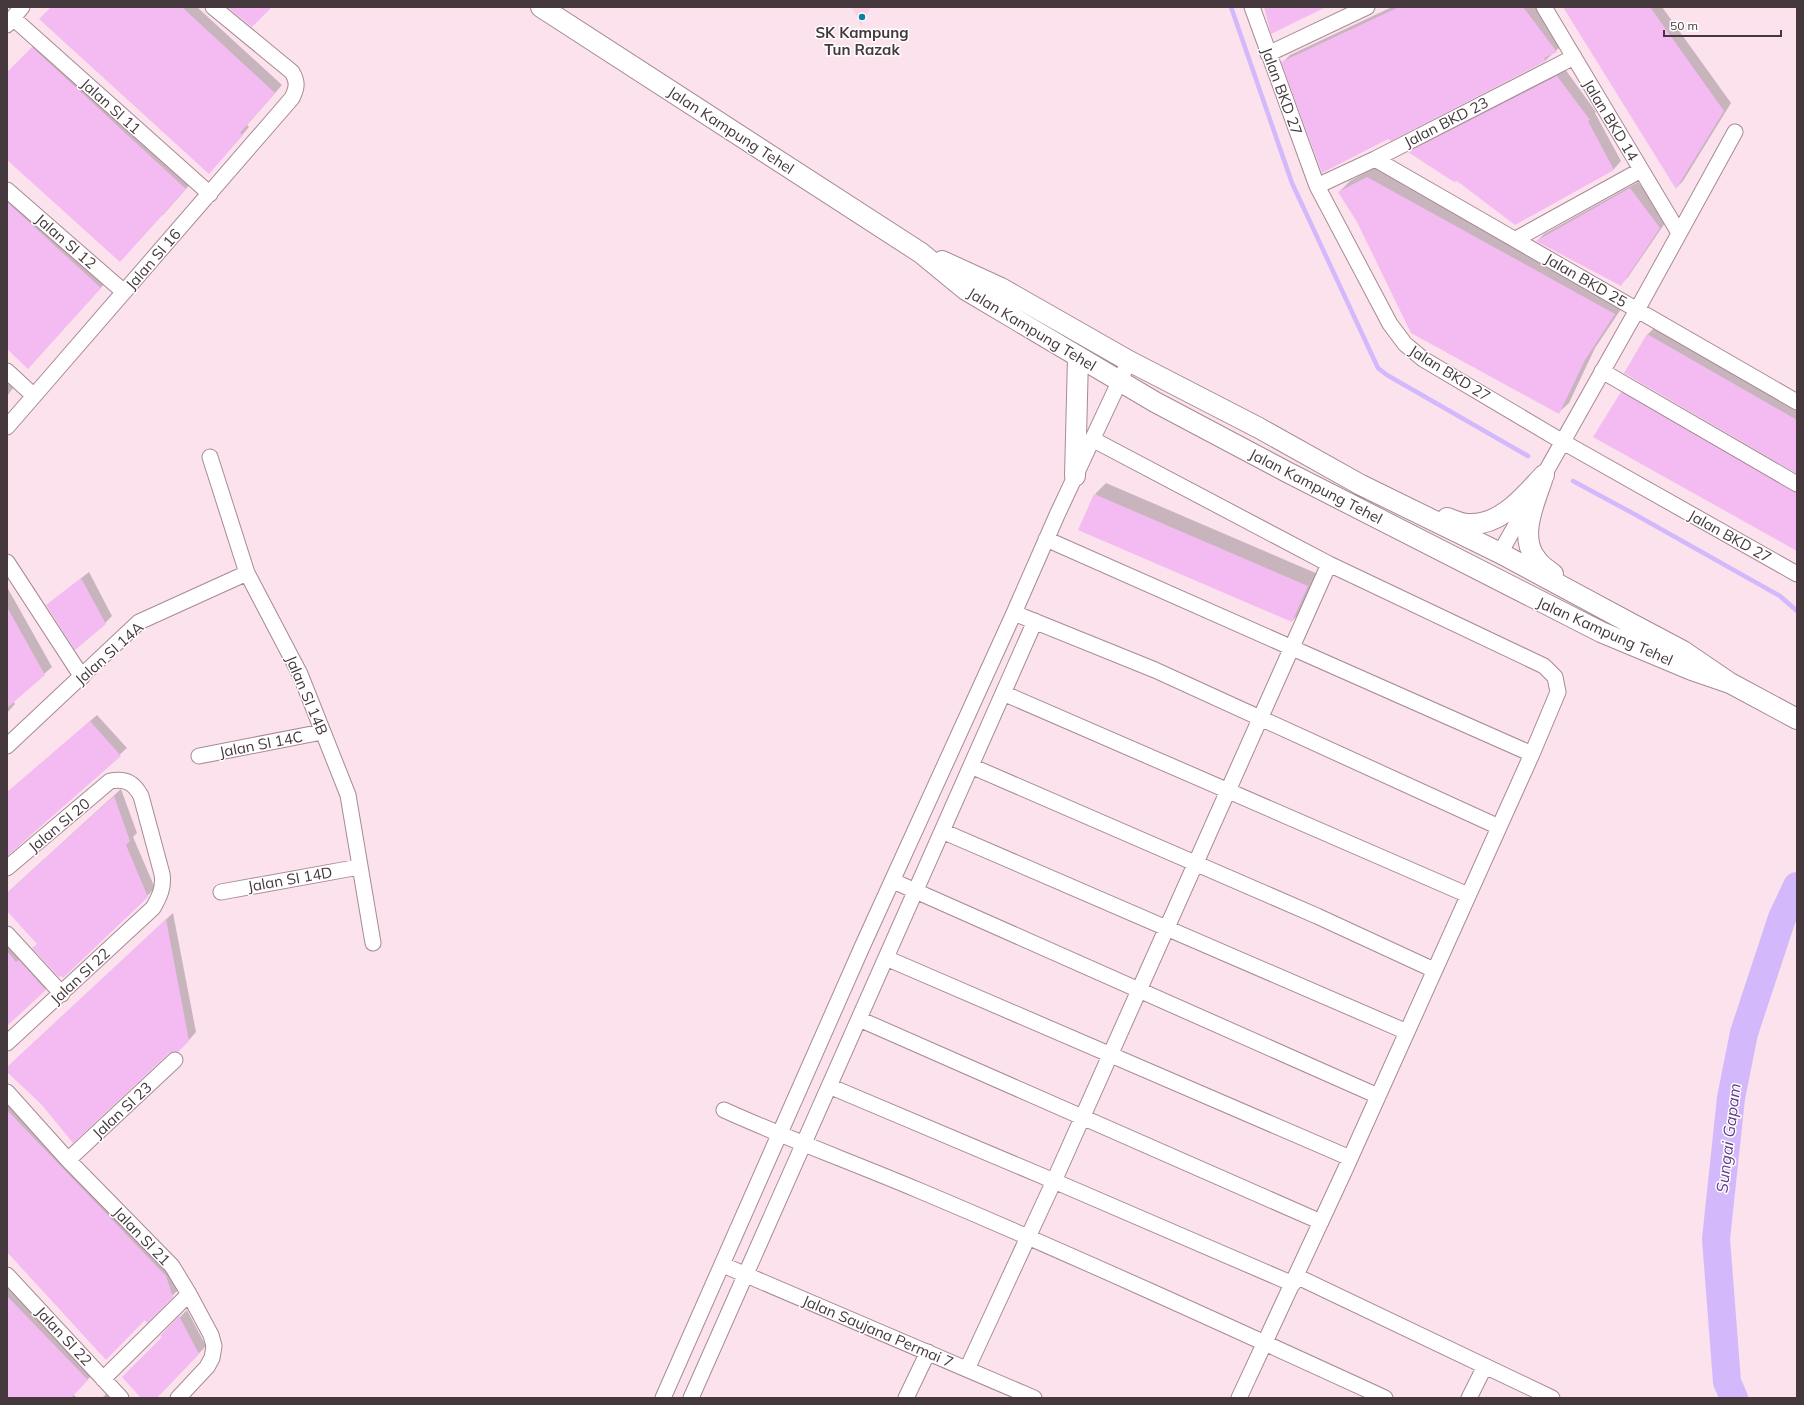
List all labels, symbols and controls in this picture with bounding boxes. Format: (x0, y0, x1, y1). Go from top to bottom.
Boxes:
marker: SK Kampung Tun Razak (857, 12, 867, 22)
scale bar (1664, 12, 1781, 38)
text: 50 m (1670, 18, 1698, 33)
place label: SK Kampung Tun Razak (815, 23, 909, 59)
street label: Jalan BKD 27 (1257, 45, 1307, 137)
street label: Jalan SI 11 (77, 74, 145, 138)
street label: Jalan BKD 14 (1579, 76, 1643, 164)
street label: Jalan Kampung Tehel (664, 82, 798, 178)
street label: Jalan BKD 23 (1401, 93, 1491, 151)
street label: Jalan SI 12 (32, 209, 100, 273)
street label: Jalan SI 16 (121, 225, 185, 293)
street label: Jalan BKD 25 (1541, 249, 1631, 311)
street label: Jalan Kampung Tehel (964, 283, 1100, 375)
street label: Jalan BKD 27 (1406, 341, 1494, 405)
street label: Jalan Kampung Tehel (1246, 444, 1386, 528)
street label: Jalan BKD 27 (1685, 505, 1775, 567)
street label: Jalan Kampung Tehel (1534, 592, 1676, 670)
street label: Jalan SI 14A (71, 617, 147, 689)
street label: Jalan SI 14B (282, 652, 332, 738)
street label: Jalan SI 14C (218, 727, 304, 761)
street label: Jalan SI 20 (24, 794, 94, 856)
street label: Jalan SI 14D (246, 862, 334, 896)
street label: Jalan SI 22 (46, 944, 114, 1008)
street label: Jalan SI 23 (88, 1078, 156, 1142)
water label: Sungai Gapam (1711, 1082, 1745, 1194)
street label: Jalan SI 21 (109, 1203, 175, 1269)
street label: Jalan Saujana Permai 7 (800, 1291, 956, 1371)
street label: Jalan SI 22 (32, 1302, 96, 1370)

